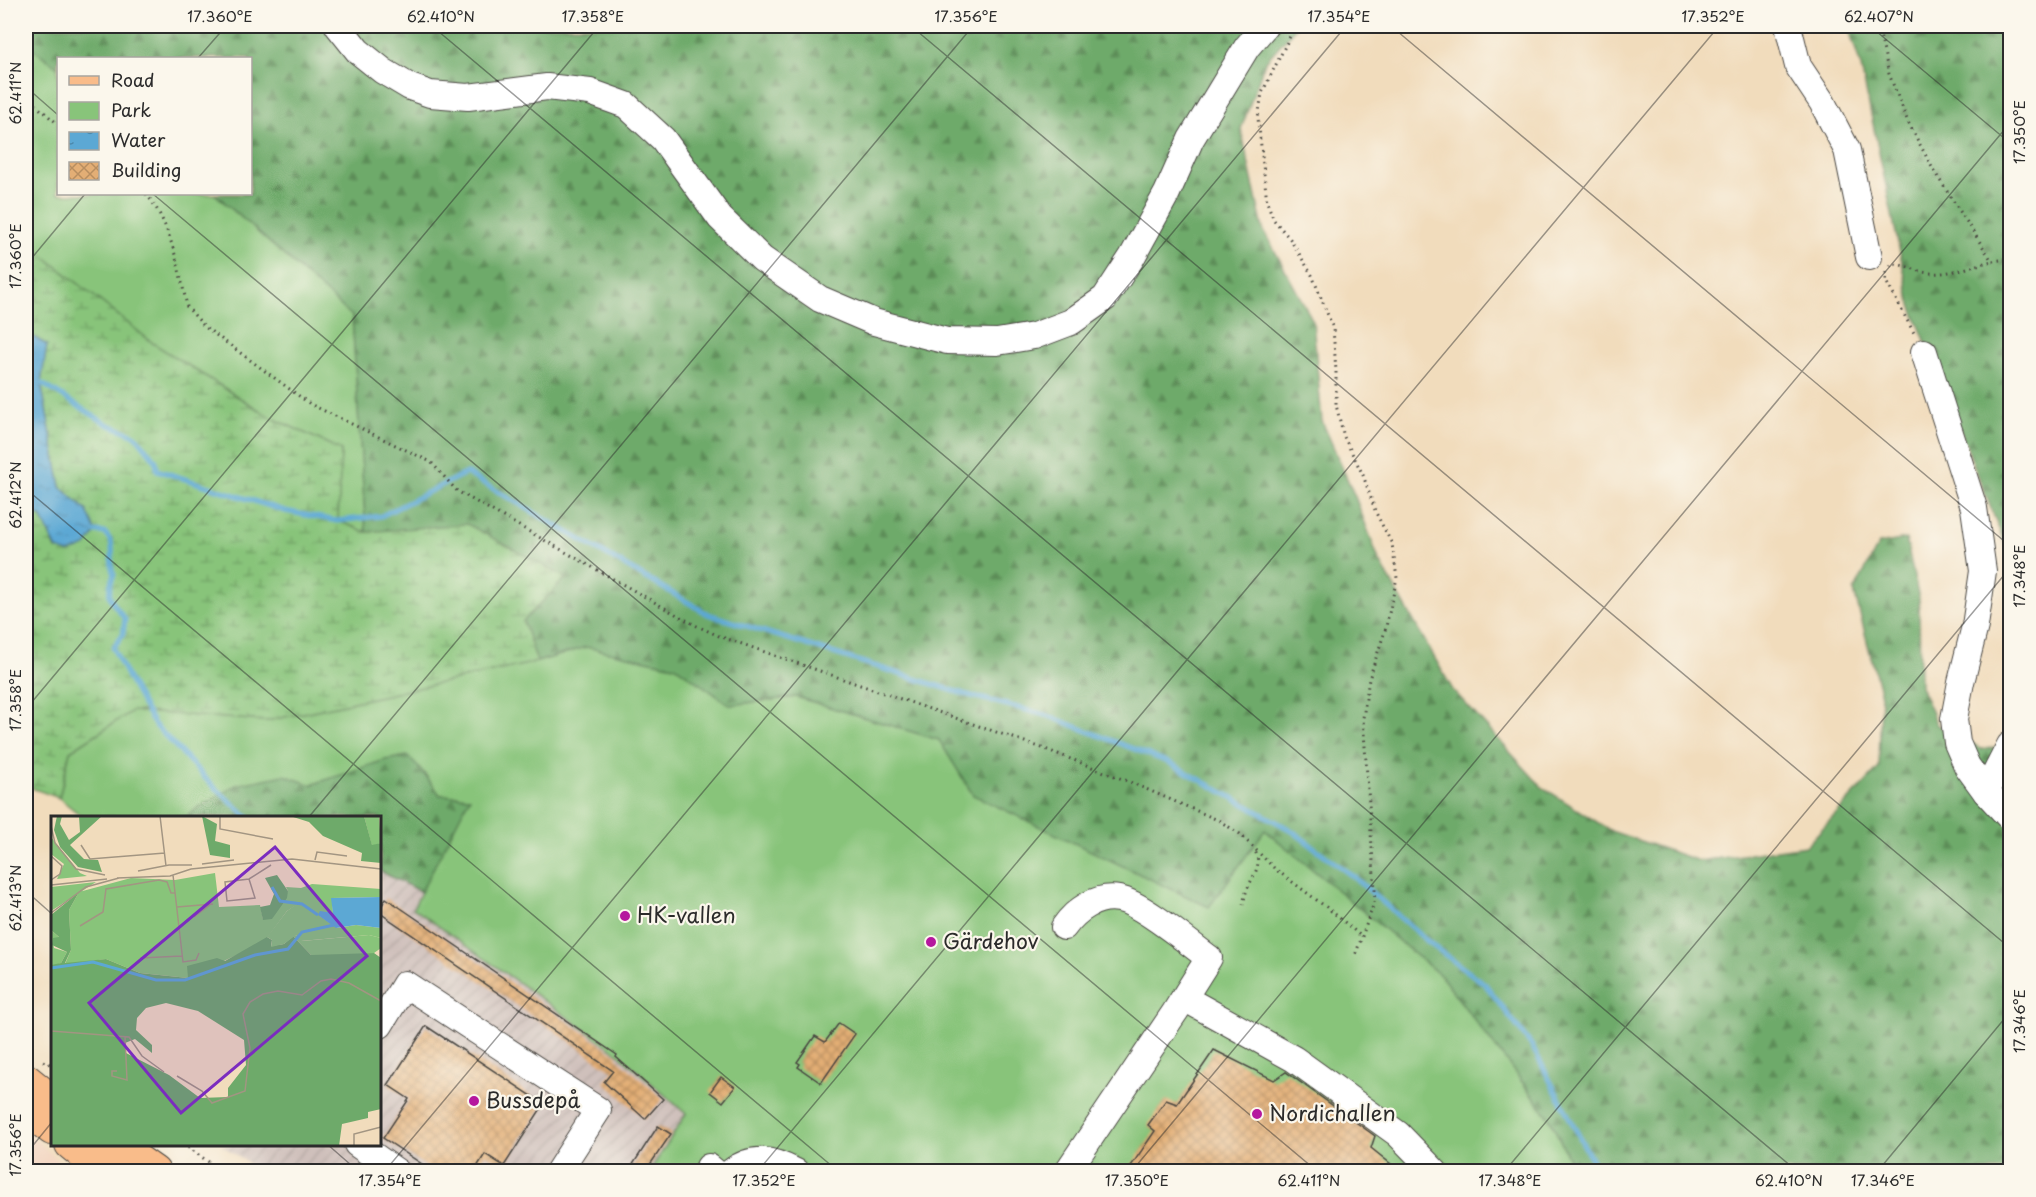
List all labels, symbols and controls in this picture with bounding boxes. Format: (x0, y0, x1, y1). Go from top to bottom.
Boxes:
text: 17.360°E (187, 4, 253, 27)
text: 62.410°N (407, 4, 475, 27)
text: 17.358°E (562, 4, 624, 27)
text: 17.356°E (934, 4, 998, 27)
text: 17.354°E (1308, 4, 1370, 27)
text: 17.352°E (1681, 4, 1745, 27)
text: 62.407°N (1844, 4, 1914, 27)
legend (57, 57, 252, 195)
text: 62.411°N (3, 62, 26, 124)
text: Road (111, 66, 155, 93)
text: Park (111, 96, 151, 123)
text: 17.350°E (2007, 100, 2030, 164)
text: Water (111, 126, 166, 153)
text: Building (111, 156, 181, 183)
text: 17.360°E (3, 223, 26, 289)
text: 62.412°N (3, 461, 26, 529)
text: 17.348°E (2007, 544, 2030, 608)
text: 17.358°E (3, 669, 26, 731)
inset map (51, 816, 381, 1146)
text: 62.413°N (3, 865, 26, 932)
place label: HK-vallen (637, 898, 736, 930)
marker: HK-vallen (618, 909, 632, 923)
place label: Gärdehov (943, 924, 1039, 956)
marker: Gärdehov (924, 935, 938, 949)
text: 17.346°E (2007, 989, 2030, 1053)
place label: Bussdepå (486, 1083, 580, 1115)
marker: Bussdepå (467, 1094, 481, 1108)
place label: Nordichallen (1269, 1096, 1396, 1128)
marker: Nordichallen (1250, 1107, 1264, 1121)
text: 17.356°E (3, 1113, 26, 1177)
text: 17.354°E (359, 1168, 421, 1191)
text: 17.352°E (732, 1168, 796, 1191)
text: 17.350°E (1105, 1168, 1169, 1191)
text: 62.411°N (1278, 1168, 1340, 1191)
text: 17.348°E (1478, 1168, 1542, 1191)
text: 62.410°N (1755, 1168, 1823, 1191)
text: 17.346°E (1851, 1168, 1915, 1191)

